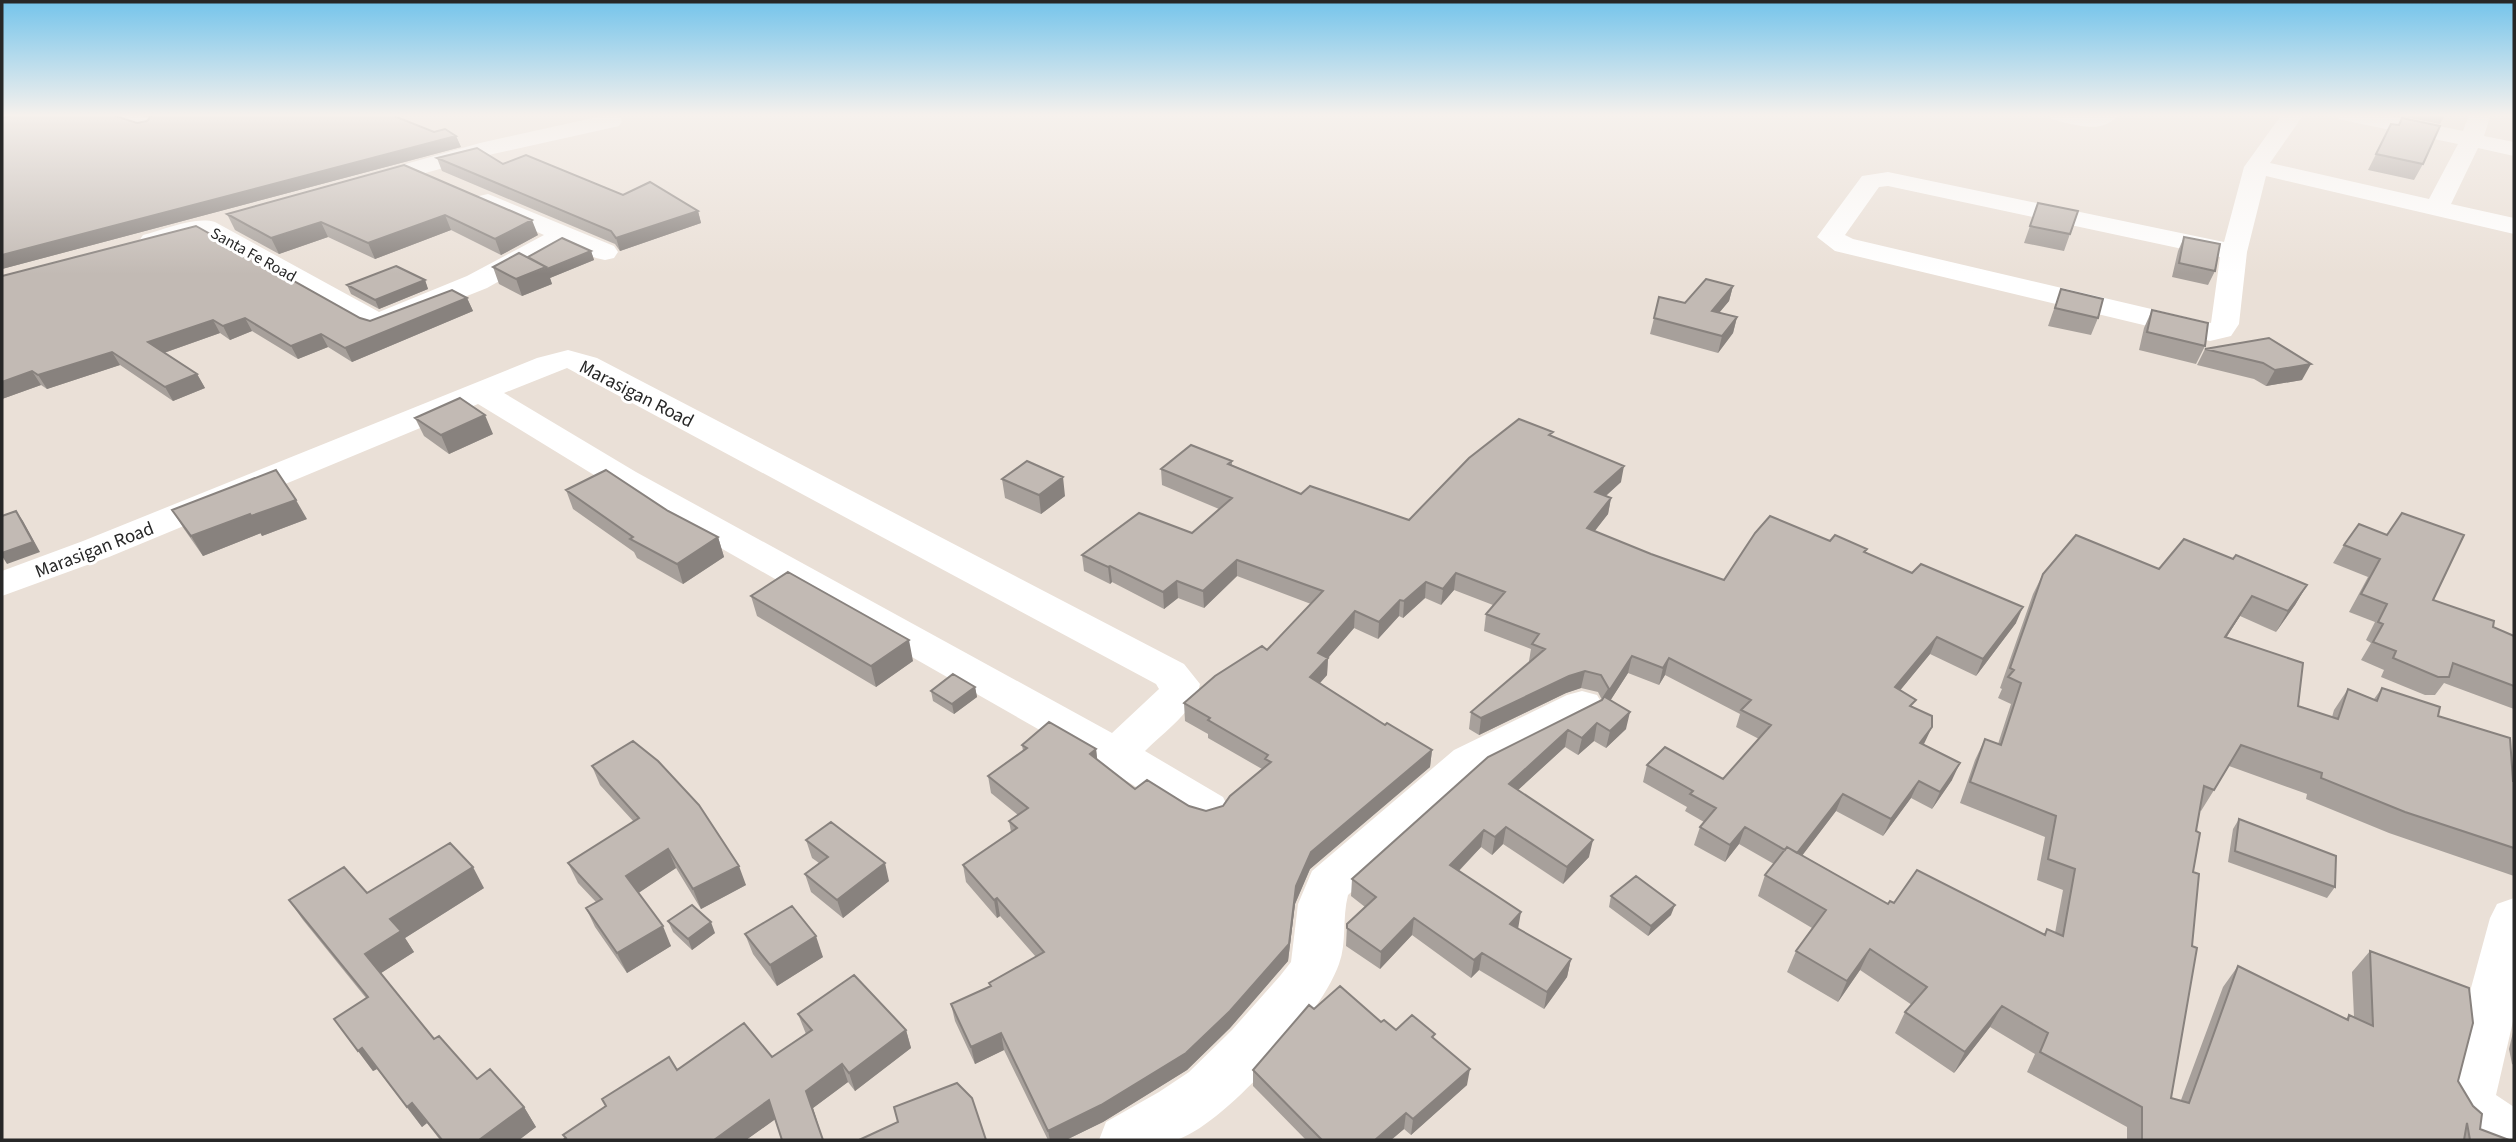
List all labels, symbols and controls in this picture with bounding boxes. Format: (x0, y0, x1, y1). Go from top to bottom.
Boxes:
street label: Santa Fe Road (207, 222, 300, 287)
street label: Marasigan Road (574, 354, 698, 435)
street label: Marasigan Road (31, 515, 158, 586)

